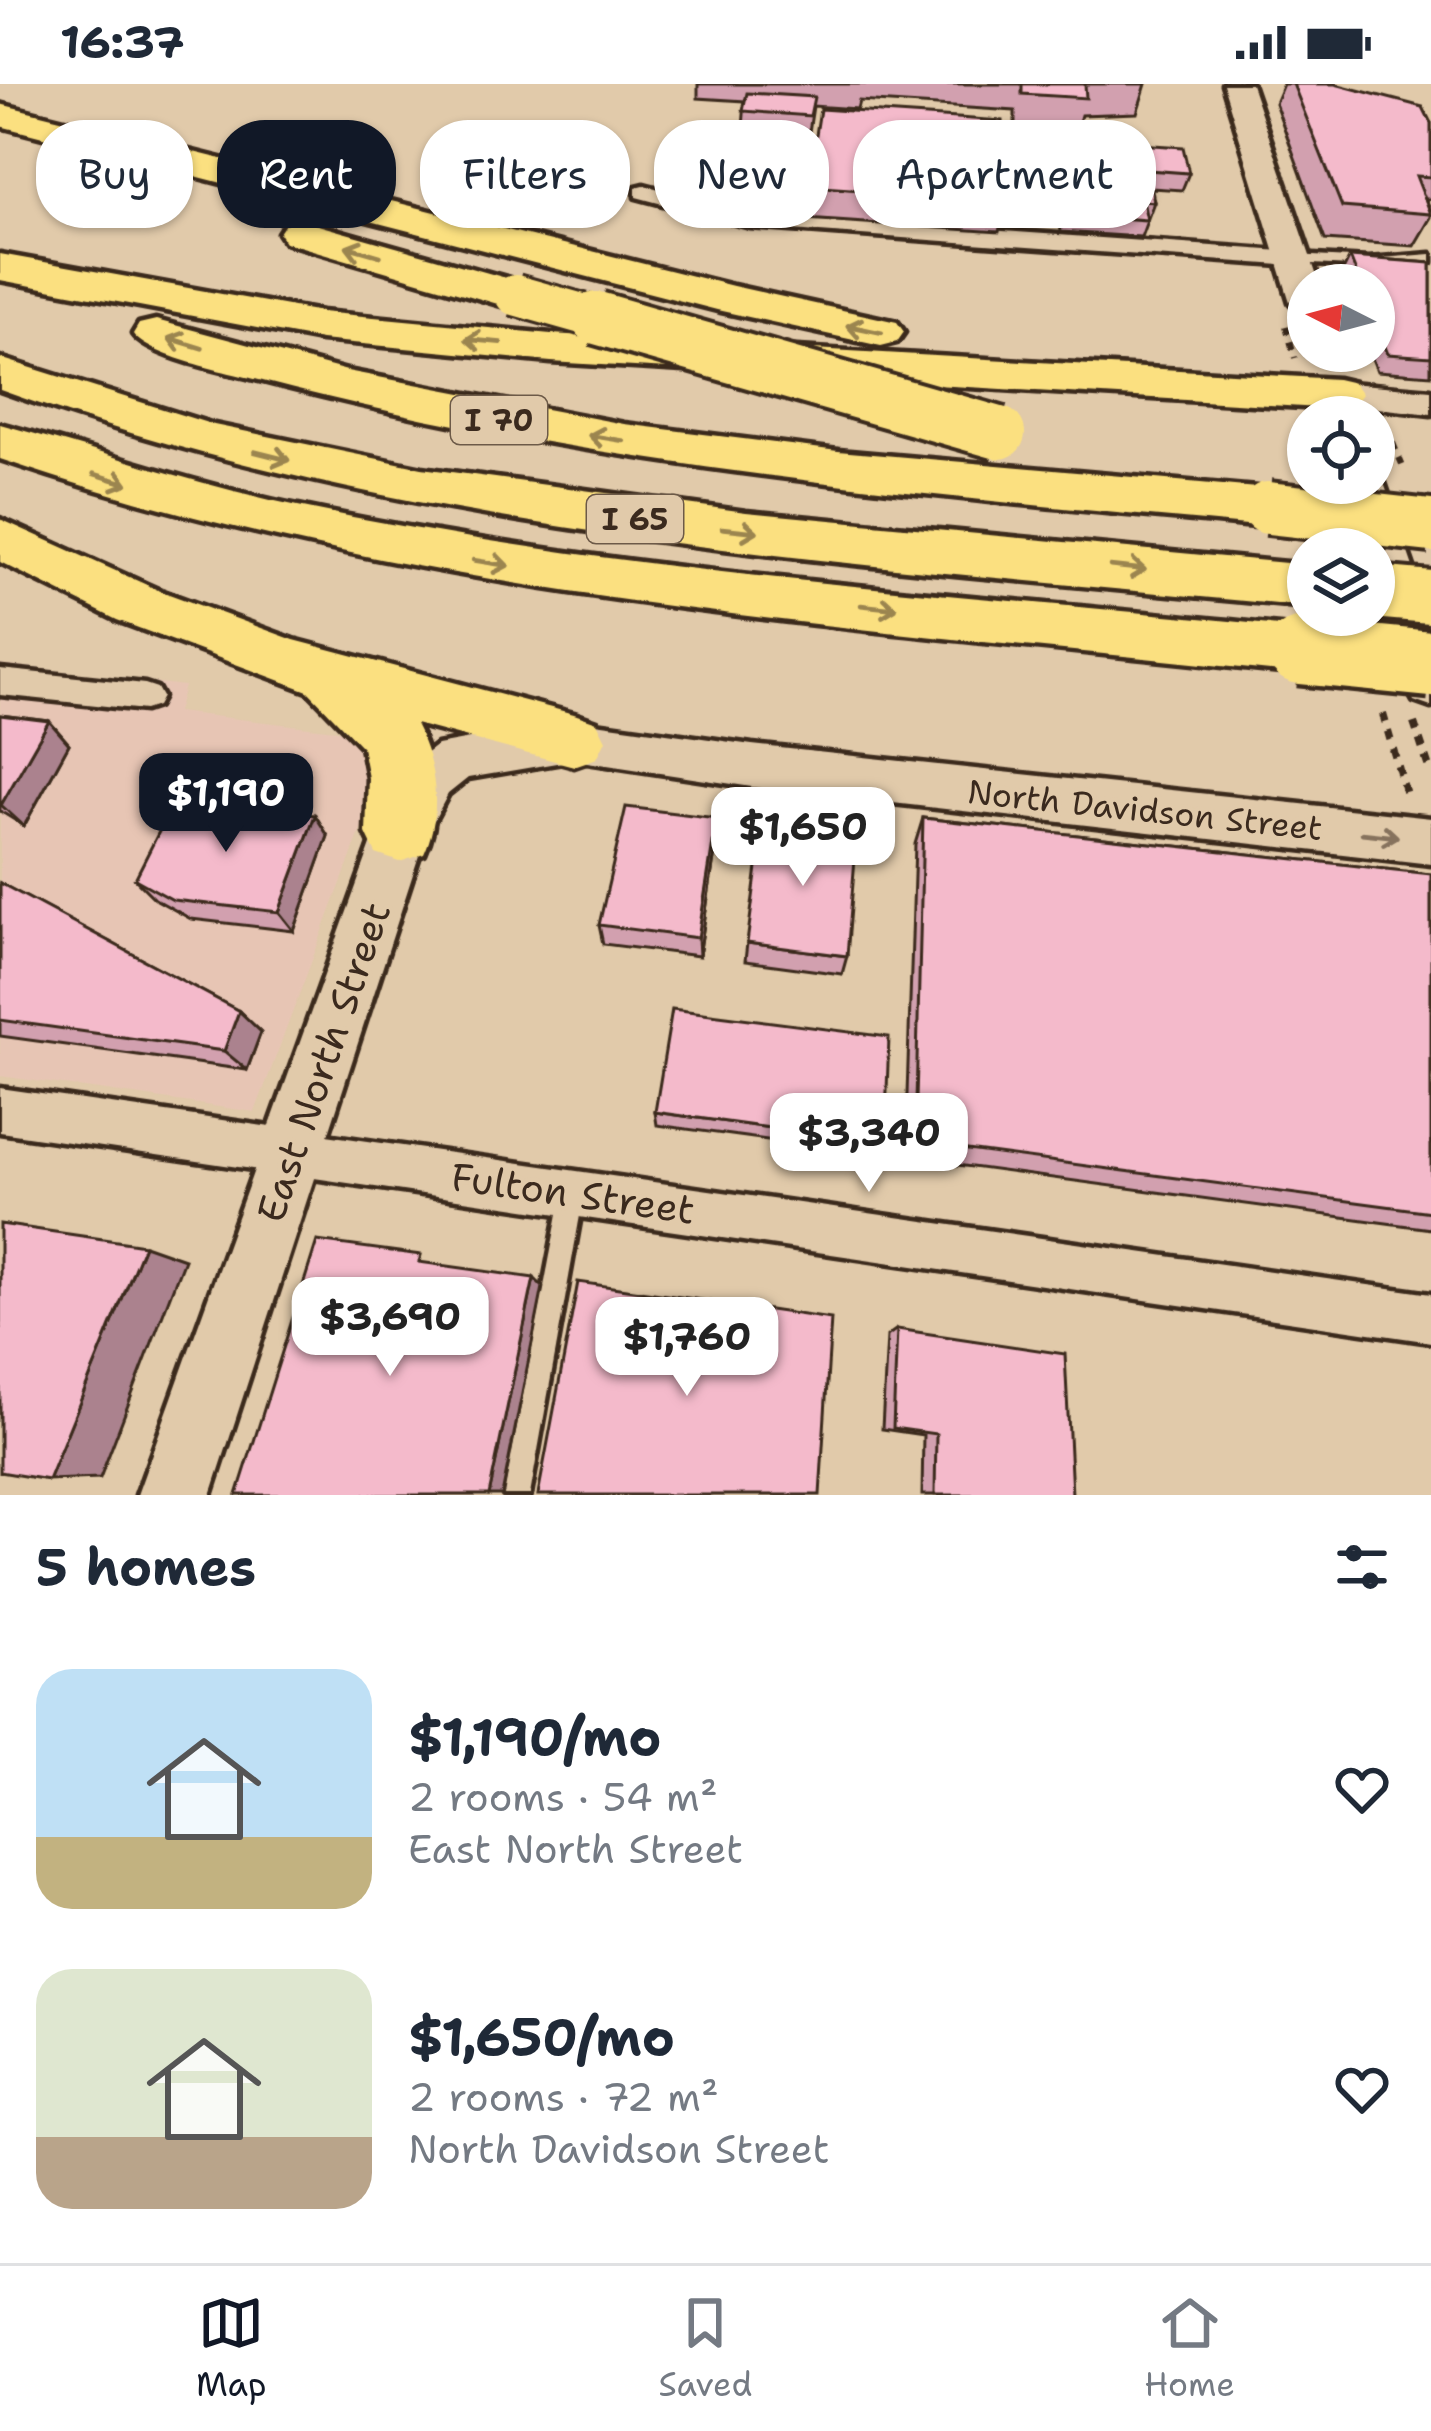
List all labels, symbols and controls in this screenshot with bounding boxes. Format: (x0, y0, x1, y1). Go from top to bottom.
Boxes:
text: 16:37 (60, 12, 185, 72)
chip: Buy (36, 120, 193, 228)
chip: Rent (217, 120, 396, 228)
chip: Filters (420, 120, 630, 228)
chip: New (654, 120, 829, 228)
chip: Apartment (853, 120, 1156, 228)
one-way arrow (345, 239, 383, 261)
north arrow (1287, 264, 1395, 372)
map controls (1287, 264, 1395, 636)
one-way arrow (846, 316, 884, 339)
one-way arrow (464, 329, 503, 352)
one-way arrow (167, 331, 205, 353)
road number: I 70 (451, 396, 547, 444)
button: locate (1287, 396, 1395, 504)
one-way arrow (587, 426, 626, 449)
one-way arrow (253, 446, 291, 468)
one-way arrow (91, 469, 129, 491)
road number: I 65 (587, 495, 683, 543)
one-way arrow (720, 519, 759, 542)
button: layers (1287, 528, 1395, 636)
one-way arrow (471, 552, 510, 575)
one-way arrow (1108, 557, 1147, 580)
one-way arrow (859, 596, 898, 619)
pin: $1,190 (128, 753, 324, 855)
text: $1,190 (166, 766, 286, 818)
street label: North Davidson Street (965, 769, 1325, 851)
pin: $1,650 (705, 787, 901, 889)
text: $1,650 (738, 800, 868, 852)
one-way arrow (1359, 824, 1398, 847)
street label: East North Street (244, 895, 402, 1229)
pin: $3,340 (771, 1093, 967, 1195)
text: $3,340 (797, 1106, 941, 1158)
street label: Fulton Street (448, 1150, 698, 1236)
pin: $3,690 (292, 1277, 488, 1379)
text: $3,690 (319, 1290, 461, 1342)
pin: $1,760 (589, 1297, 785, 1399)
text: $1,760 (622, 1310, 752, 1362)
text: 5 homes (36, 1533, 256, 1601)
icon: filters (1329, 1534, 1395, 1600)
text: $1,190/mo (408, 1703, 661, 1771)
icon: home (132, 1717, 276, 1861)
icon: heart (1329, 1756, 1395, 1822)
text: 2 rooms · 54 m² (408, 1771, 718, 1823)
text: East North Street (408, 1823, 743, 1875)
text: $1,650/mo (408, 2003, 675, 2071)
icon: home (132, 2017, 276, 2161)
icon: heart (1329, 2056, 1395, 2122)
text: 2 rooms · 72 m² (408, 2071, 719, 2123)
text: North Davidson Street (408, 2123, 829, 2175)
tab: Map (196, 2290, 267, 2407)
tab: Saved (659, 2290, 752, 2407)
tab: Home (1144, 2290, 1235, 2407)

